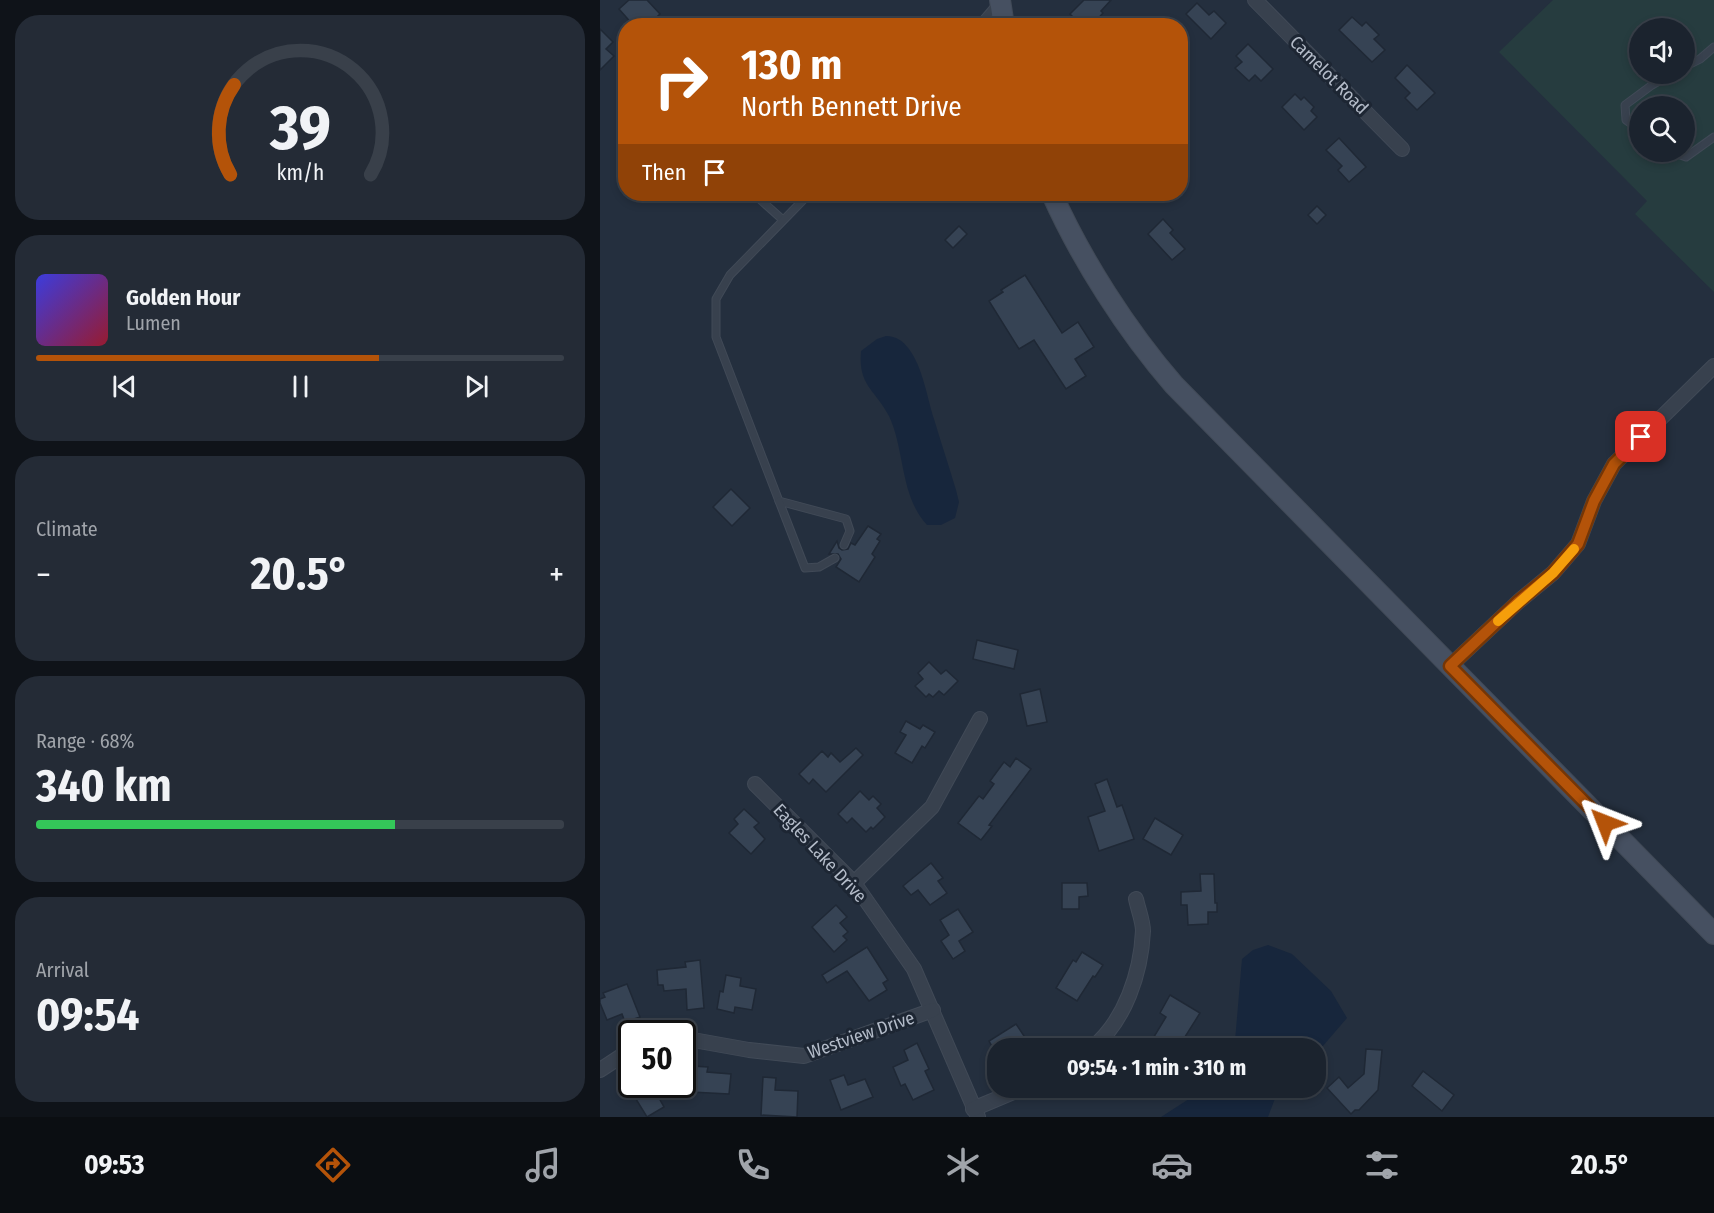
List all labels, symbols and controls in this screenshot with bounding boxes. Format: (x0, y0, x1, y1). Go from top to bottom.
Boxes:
map controls (1629, 18, 1695, 162)
button: sound (1629, 18, 1695, 84)
street label: Camelot Road (1285, 31, 1373, 119)
text: 130 m (741, 40, 842, 90)
icon: right (642, 42, 720, 120)
text: 39 (268, 91, 331, 166)
text: North Bennett Drive (741, 91, 961, 123)
button: search (1629, 96, 1695, 162)
icon: arrive (698, 156, 731, 189)
text: Then (642, 159, 686, 186)
text: km/h (276, 160, 324, 186)
text: Golden Hour (126, 284, 240, 311)
text: Lumen (126, 311, 181, 335)
icon: previous (108, 370, 141, 403)
icon: pause (284, 370, 317, 403)
icon: next (460, 370, 493, 403)
pin (1615, 411, 1666, 462)
icon: arrive (1624, 420, 1657, 453)
text: Climate (36, 517, 98, 541)
text: 20.5° (250, 547, 349, 601)
text: − (36, 555, 51, 595)
text: + (549, 555, 564, 595)
text: Range · 68% (36, 729, 135, 753)
text: 340 km (36, 759, 172, 813)
position arrow (1573, 791, 1637, 855)
street label: Eagles Lake Drive (769, 799, 871, 907)
text: Arrival (36, 958, 89, 982)
text: 09:54 (36, 988, 139, 1042)
street label: Westview Drive (805, 1006, 917, 1064)
speed limit sign: 50 (618, 1020, 696, 1098)
text: 09:54 · 1 min · 310 m (1067, 1054, 1246, 1081)
icon: directions (312, 1144, 354, 1186)
icon: music (522, 1144, 564, 1186)
icon: phone (732, 1144, 774, 1186)
icon: climate (942, 1144, 984, 1186)
icon: car (1151, 1144, 1193, 1186)
icon: filters (1361, 1144, 1403, 1186)
text: 09:53 (84, 1149, 145, 1181)
text: 20.5° (1571, 1149, 1630, 1181)

